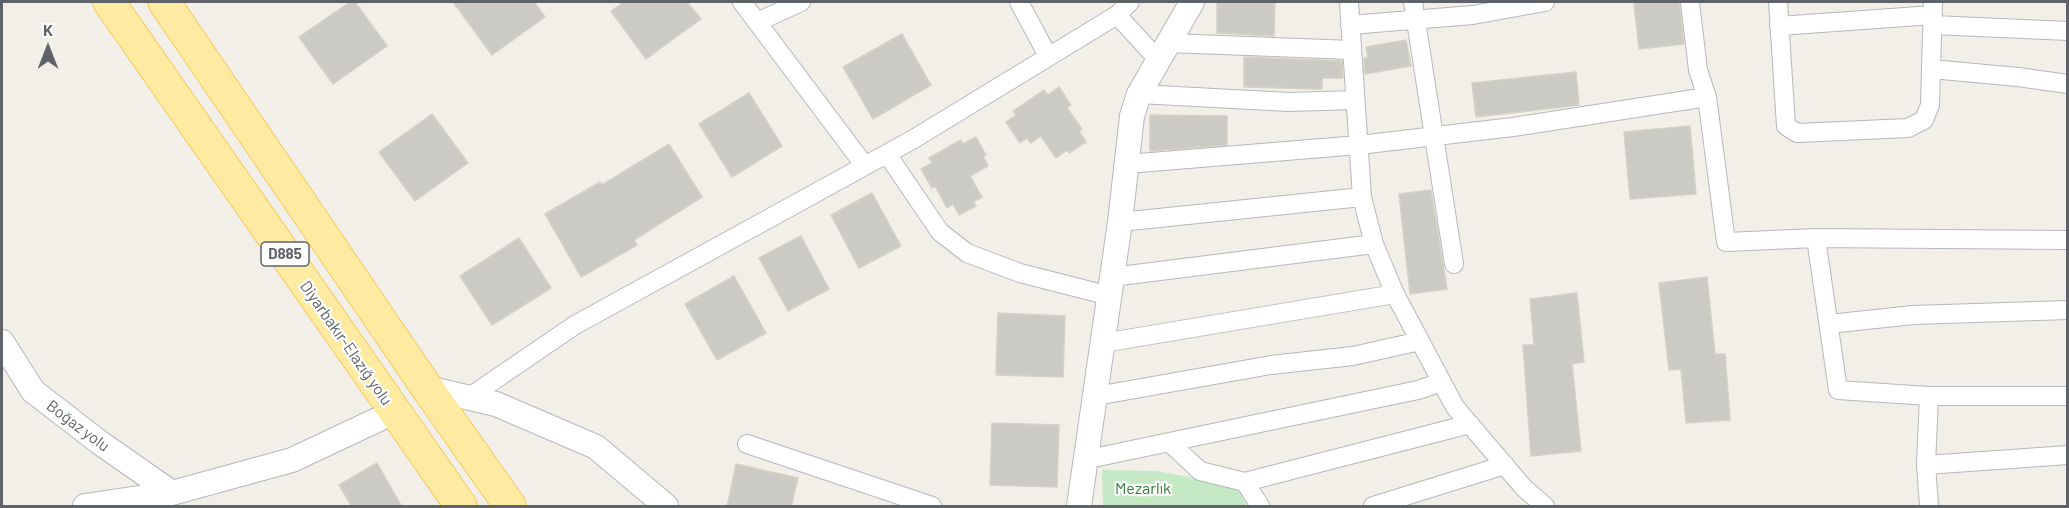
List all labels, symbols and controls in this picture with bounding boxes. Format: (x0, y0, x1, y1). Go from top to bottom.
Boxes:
north arrow (18, 18, 78, 78)
text: K (43, 20, 53, 39)
road number: D885 (261, 242, 309, 266)
street label: Diyarbakır-Elazığ yolu (296, 277, 396, 409)
street label: Boğaz yolu (43, 396, 113, 456)
park label: Mezarlık (1115, 479, 1171, 499)

